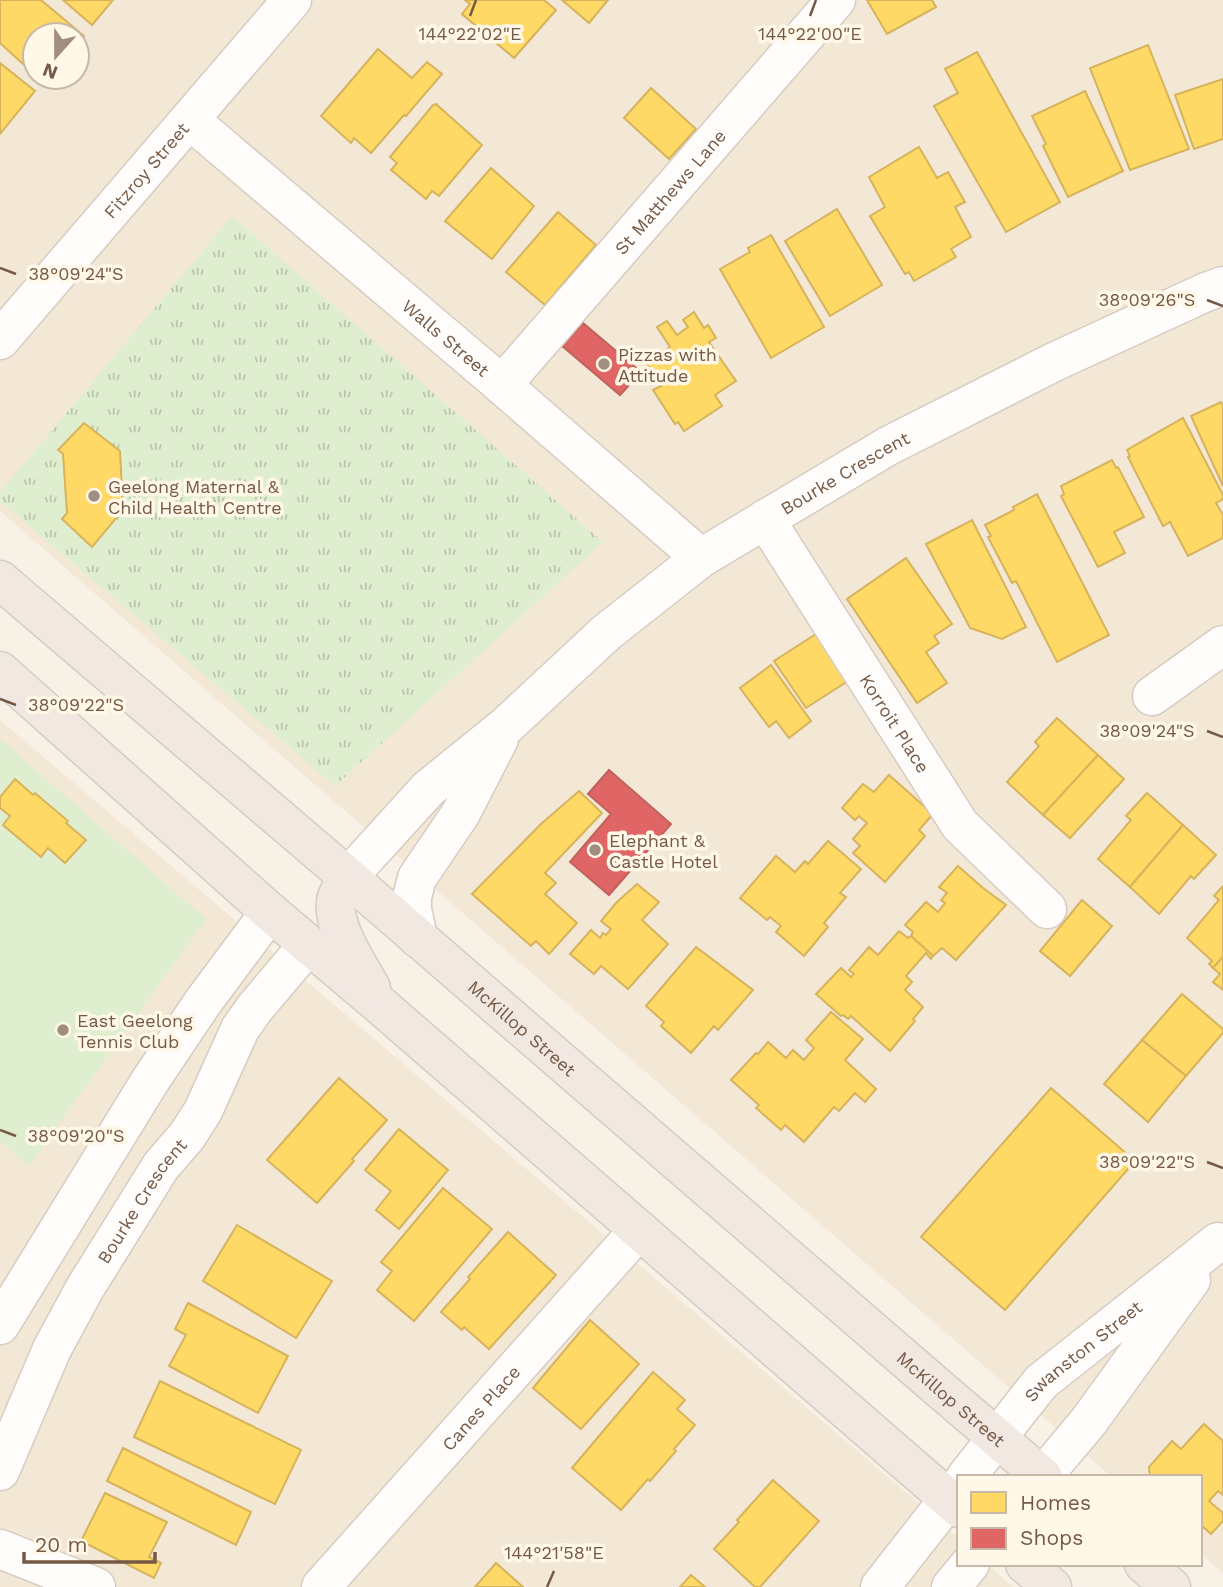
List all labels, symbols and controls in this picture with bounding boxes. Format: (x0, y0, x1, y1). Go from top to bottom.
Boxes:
north arrow (21, 21, 91, 91)
text: 144°22'02"E (419, 23, 521, 44)
text: 144°22'00"E (758, 23, 862, 44)
text: N (39, 58, 61, 85)
street label: Fitzroy Street (99, 117, 193, 222)
street label: St Matthews Lane (610, 125, 730, 258)
text: 38°09'24"S (28, 263, 124, 284)
text: 38°09'26"S (1099, 289, 1195, 310)
street label: Walls Street (398, 295, 494, 381)
place label: Pizzas with Attitude (618, 344, 717, 386)
marker: Pizzas with Attitude (596, 356, 612, 372)
street label: Bourke Crescent (776, 426, 913, 519)
place label: Geelong Maternal & Child Health Centre (108, 476, 282, 518)
marker: Geelong Maternal & Child Health Centre (86, 488, 102, 504)
street label: Korroit Place (856, 670, 934, 776)
text: 38°09'22"S (28, 694, 124, 715)
text: 38°09'24"S (1099, 720, 1195, 741)
place label: Elephant & Castle Hotel (609, 830, 718, 872)
marker: Elephant & Castle Hotel (587, 842, 603, 858)
street label: McKillop Street (464, 976, 581, 1080)
place label: East Geelong Tennis Club (77, 1010, 193, 1052)
marker: East Geelong Tennis Club (55, 1022, 71, 1038)
text: 38°09'20"S (28, 1125, 124, 1146)
street label: Bourke Crescent (93, 1134, 191, 1267)
text: 38°09'22"S (1099, 1151, 1195, 1172)
street label: Swanston Street (1019, 1296, 1146, 1405)
street label: McKillop Street (893, 1347, 1010, 1451)
street label: Canes Place (437, 1361, 524, 1455)
legend (957, 1475, 1202, 1566)
text: Homes (1020, 1490, 1091, 1515)
scale bar (24, 1520, 156, 1564)
text: Shops (1020, 1525, 1083, 1550)
text: 20 m (35, 1532, 87, 1557)
text: 144°21'58"E (504, 1542, 604, 1563)

